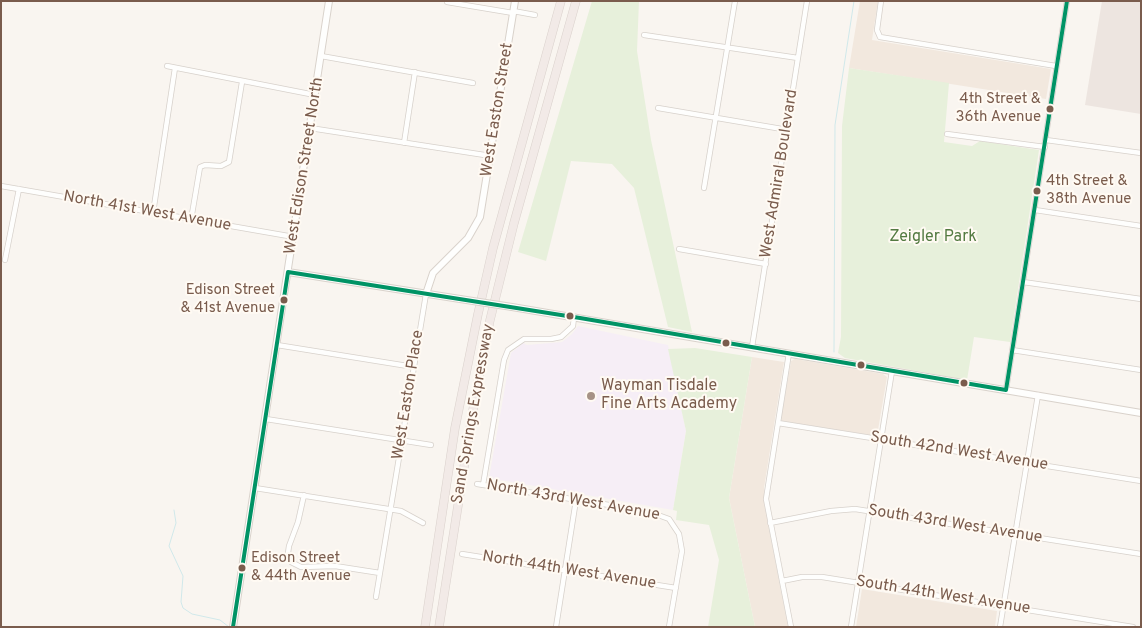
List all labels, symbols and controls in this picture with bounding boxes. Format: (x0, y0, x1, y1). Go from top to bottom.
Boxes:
street label: West Easton Street (478, 42, 518, 178)
street label: West Edison Street North (282, 76, 328, 256)
street label: West Admiral Boulevard (757, 88, 803, 260)
place label: 4th Street & 36th Avenue (956, 91, 1041, 126)
marker: 4th Street & 36th Avenue (1045, 104, 1055, 114)
place label: 4th Street & 38th Avenue (1046, 173, 1131, 208)
marker: 4th Street & 38th Avenue (1032, 186, 1042, 196)
street label: North 41st West Avenue (62, 188, 232, 236)
park label: Zeigler Park (889, 228, 977, 248)
place label: Edison Street & 41st Avenue (180, 282, 275, 317)
marker: Edison Street & 41st Avenue (279, 295, 289, 305)
unlabelled marker (565, 311, 575, 321)
street label: Sand Springs Expressway (449, 322, 499, 506)
street label: West Easton Place (389, 329, 429, 461)
unlabelled marker (721, 338, 731, 348)
unlabelled marker (856, 360, 866, 370)
place label: Wayman Tisdale Fine Arts Academy (601, 377, 737, 415)
unlabelled marker (959, 378, 969, 388)
marker: Wayman Tisdale Fine Arts Academy (585, 390, 597, 402)
street label: South 42nd West Avenue (869, 428, 1049, 476)
street label: North 43rd West Avenue (485, 476, 661, 526)
street label: South 43rd West Avenue (867, 502, 1043, 548)
street label: North 44th West Avenue (481, 548, 657, 594)
place label: Edison Street & 44th Avenue (251, 550, 351, 585)
marker: Edison Street & 44th Avenue (237, 563, 247, 573)
street label: South 44th West Avenue (854, 573, 1032, 619)

